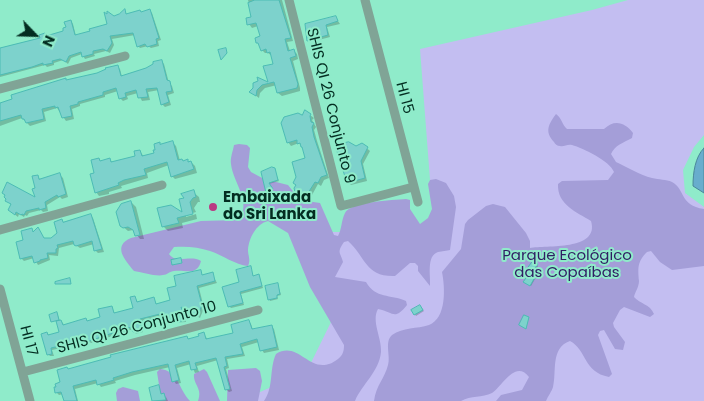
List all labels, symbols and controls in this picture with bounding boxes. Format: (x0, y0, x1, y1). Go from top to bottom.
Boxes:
north arrow (10, 10, 60, 60)
street label: SHIS QI 26 Conjunto 9 (302, 26, 358, 186)
text: N (37, 32, 60, 50)
street label: HI 15 (391, 80, 417, 116)
place label: Embaixada do Sri Lanka (223, 189, 316, 224)
marker: Embaixada do Sri Lanka (207, 201, 219, 213)
park label: Parque Ecológico das Copaíbas (502, 247, 632, 282)
street label: SHIS QI 26 Conjunto 10 (55, 298, 219, 358)
street label: HI 17 (15, 324, 41, 358)

